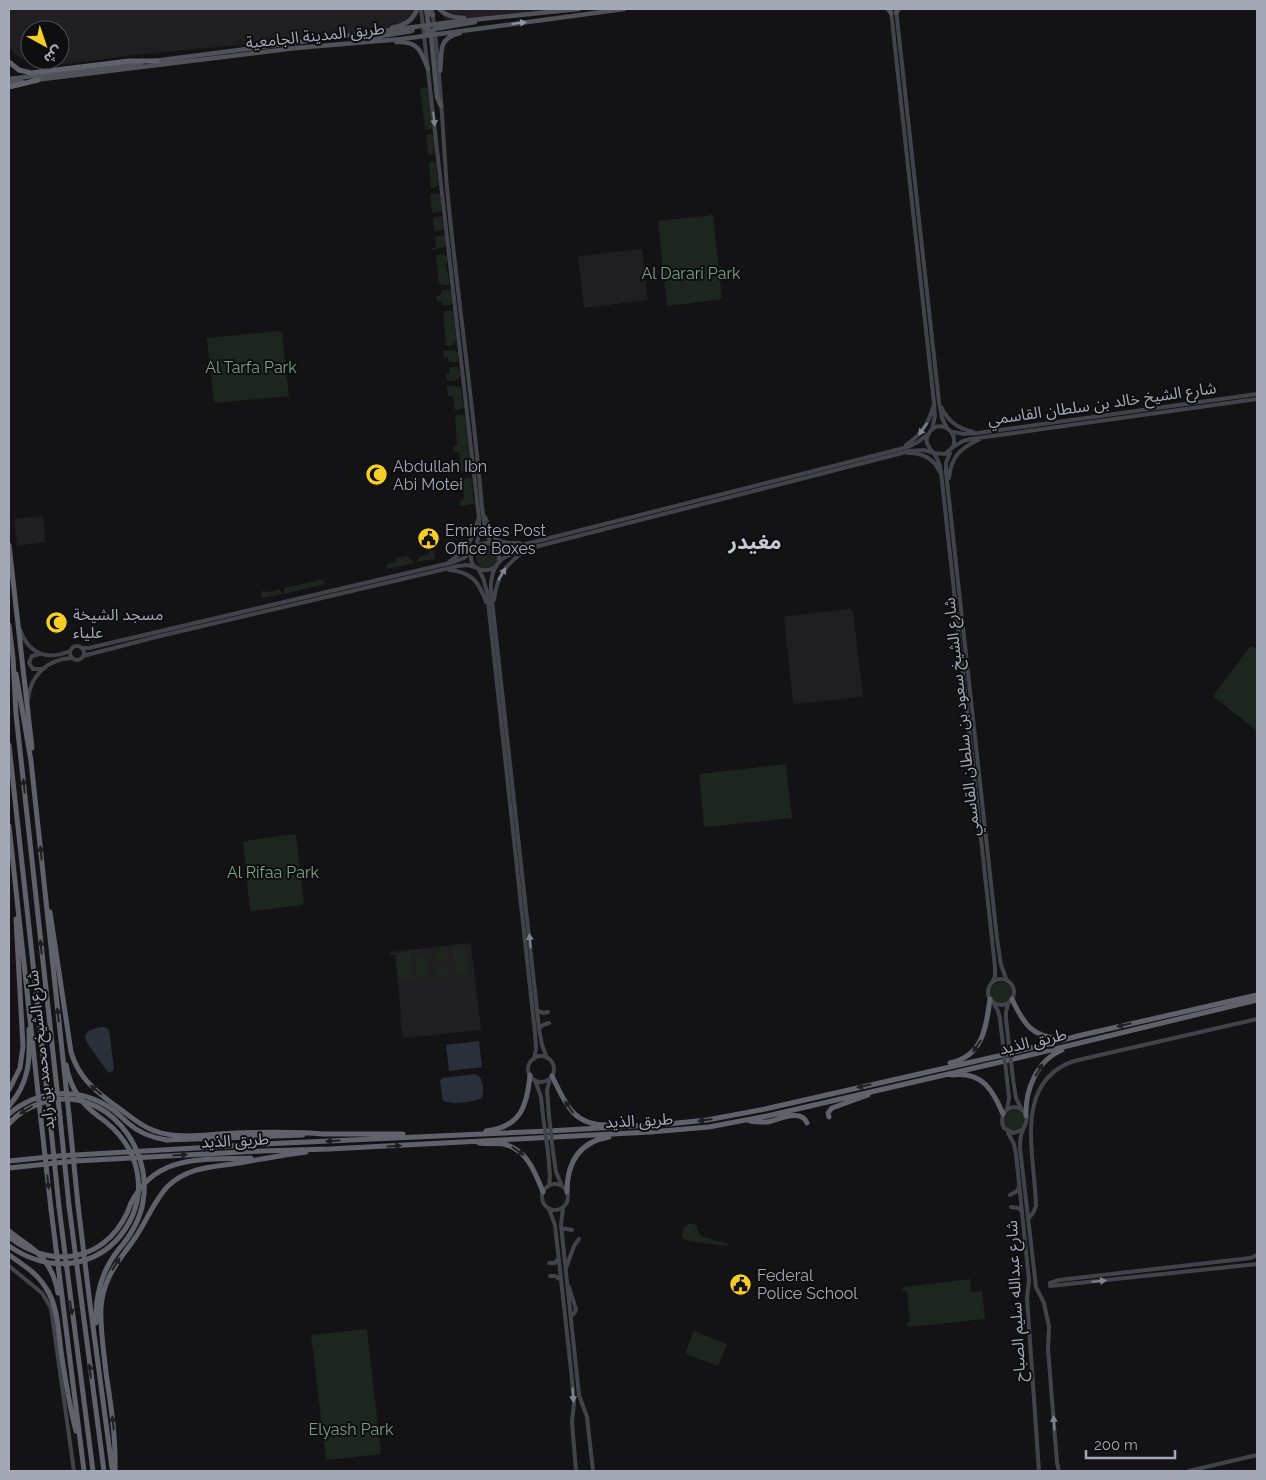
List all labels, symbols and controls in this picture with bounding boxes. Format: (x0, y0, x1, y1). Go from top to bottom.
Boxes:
street label: طريق المدينة الجامعية (245, 19, 386, 53)
one-way arrow (511, 19, 527, 27)
north arrow (20, 20, 70, 70)
text: ش (41, 43, 66, 67)
one-way arrow (430, 111, 438, 127)
park label: Al Darari Park (641, 264, 741, 283)
park label: Al Tarfa Park (205, 358, 297, 377)
street label: شارع الشيخ خالد بن سلطان القاسمي (987, 378, 1218, 432)
one-way arrow (918, 422, 928, 435)
place label: Abdullah Ibn Abi Motei (393, 457, 487, 494)
mosque icon: Abdullah Ibn Abi Motei (365, 463, 389, 487)
place label: Emirates Post Office Boxes (445, 521, 547, 558)
public building icon: Emirates Post Office Boxes (417, 527, 441, 551)
district label: مغيدر (728, 529, 781, 554)
one-way arrow (498, 566, 506, 581)
street label: شارع الشيخ سعود بن سلطان القاسمي (940, 596, 986, 837)
place label: مسجد الشيخة علياء (73, 605, 163, 642)
mosque icon: مسجد الشيخة علياء (45, 611, 69, 635)
one-way arrow (20, 777, 28, 793)
one-way arrow (37, 845, 45, 861)
park label: Al Rifaa Park (227, 863, 320, 882)
one-way arrow (526, 933, 534, 949)
one-way arrow (37, 939, 45, 955)
street label: شارع الشيخ محمد بن زايد (23, 969, 61, 1131)
one-way arrow (54, 1006, 62, 1022)
one-way arrow (1117, 1021, 1132, 1029)
street label: طريق الذيد (998, 1025, 1069, 1059)
one-way arrow (972, 1039, 981, 1052)
one-way arrow (1034, 1063, 1043, 1076)
one-way arrow (856, 1082, 871, 1090)
one-way arrow (89, 1085, 102, 1096)
one-way arrow (564, 1100, 574, 1114)
one-way arrow (19, 1106, 32, 1115)
street label: طريق الذيد (604, 1109, 674, 1133)
one-way arrow (697, 1116, 713, 1124)
street label: طريق الذيد (200, 1129, 270, 1153)
one-way arrow (325, 1137, 341, 1145)
one-way arrow (387, 1141, 403, 1149)
one-way arrow (511, 1146, 525, 1156)
one-way arrow (172, 1151, 188, 1159)
one-way arrow (44, 1174, 52, 1190)
street label: شارع عبدالله سليم الصباح (1002, 1220, 1032, 1382)
one-way arrow (112, 1257, 121, 1270)
place label: Federal Police School (757, 1266, 858, 1303)
public building icon: Federal Police School (729, 1272, 753, 1296)
one-way arrow (1091, 1277, 1107, 1285)
one-way arrow (68, 1300, 76, 1316)
one-way arrow (86, 1363, 94, 1379)
one-way arrow (569, 1388, 577, 1404)
one-way arrow (108, 1414, 116, 1430)
one-way arrow (1049, 1415, 1057, 1431)
park label: Elyash Park (309, 1420, 394, 1439)
scale bar (1086, 1428, 1175, 1460)
text: 200 m (1094, 1436, 1138, 1454)

